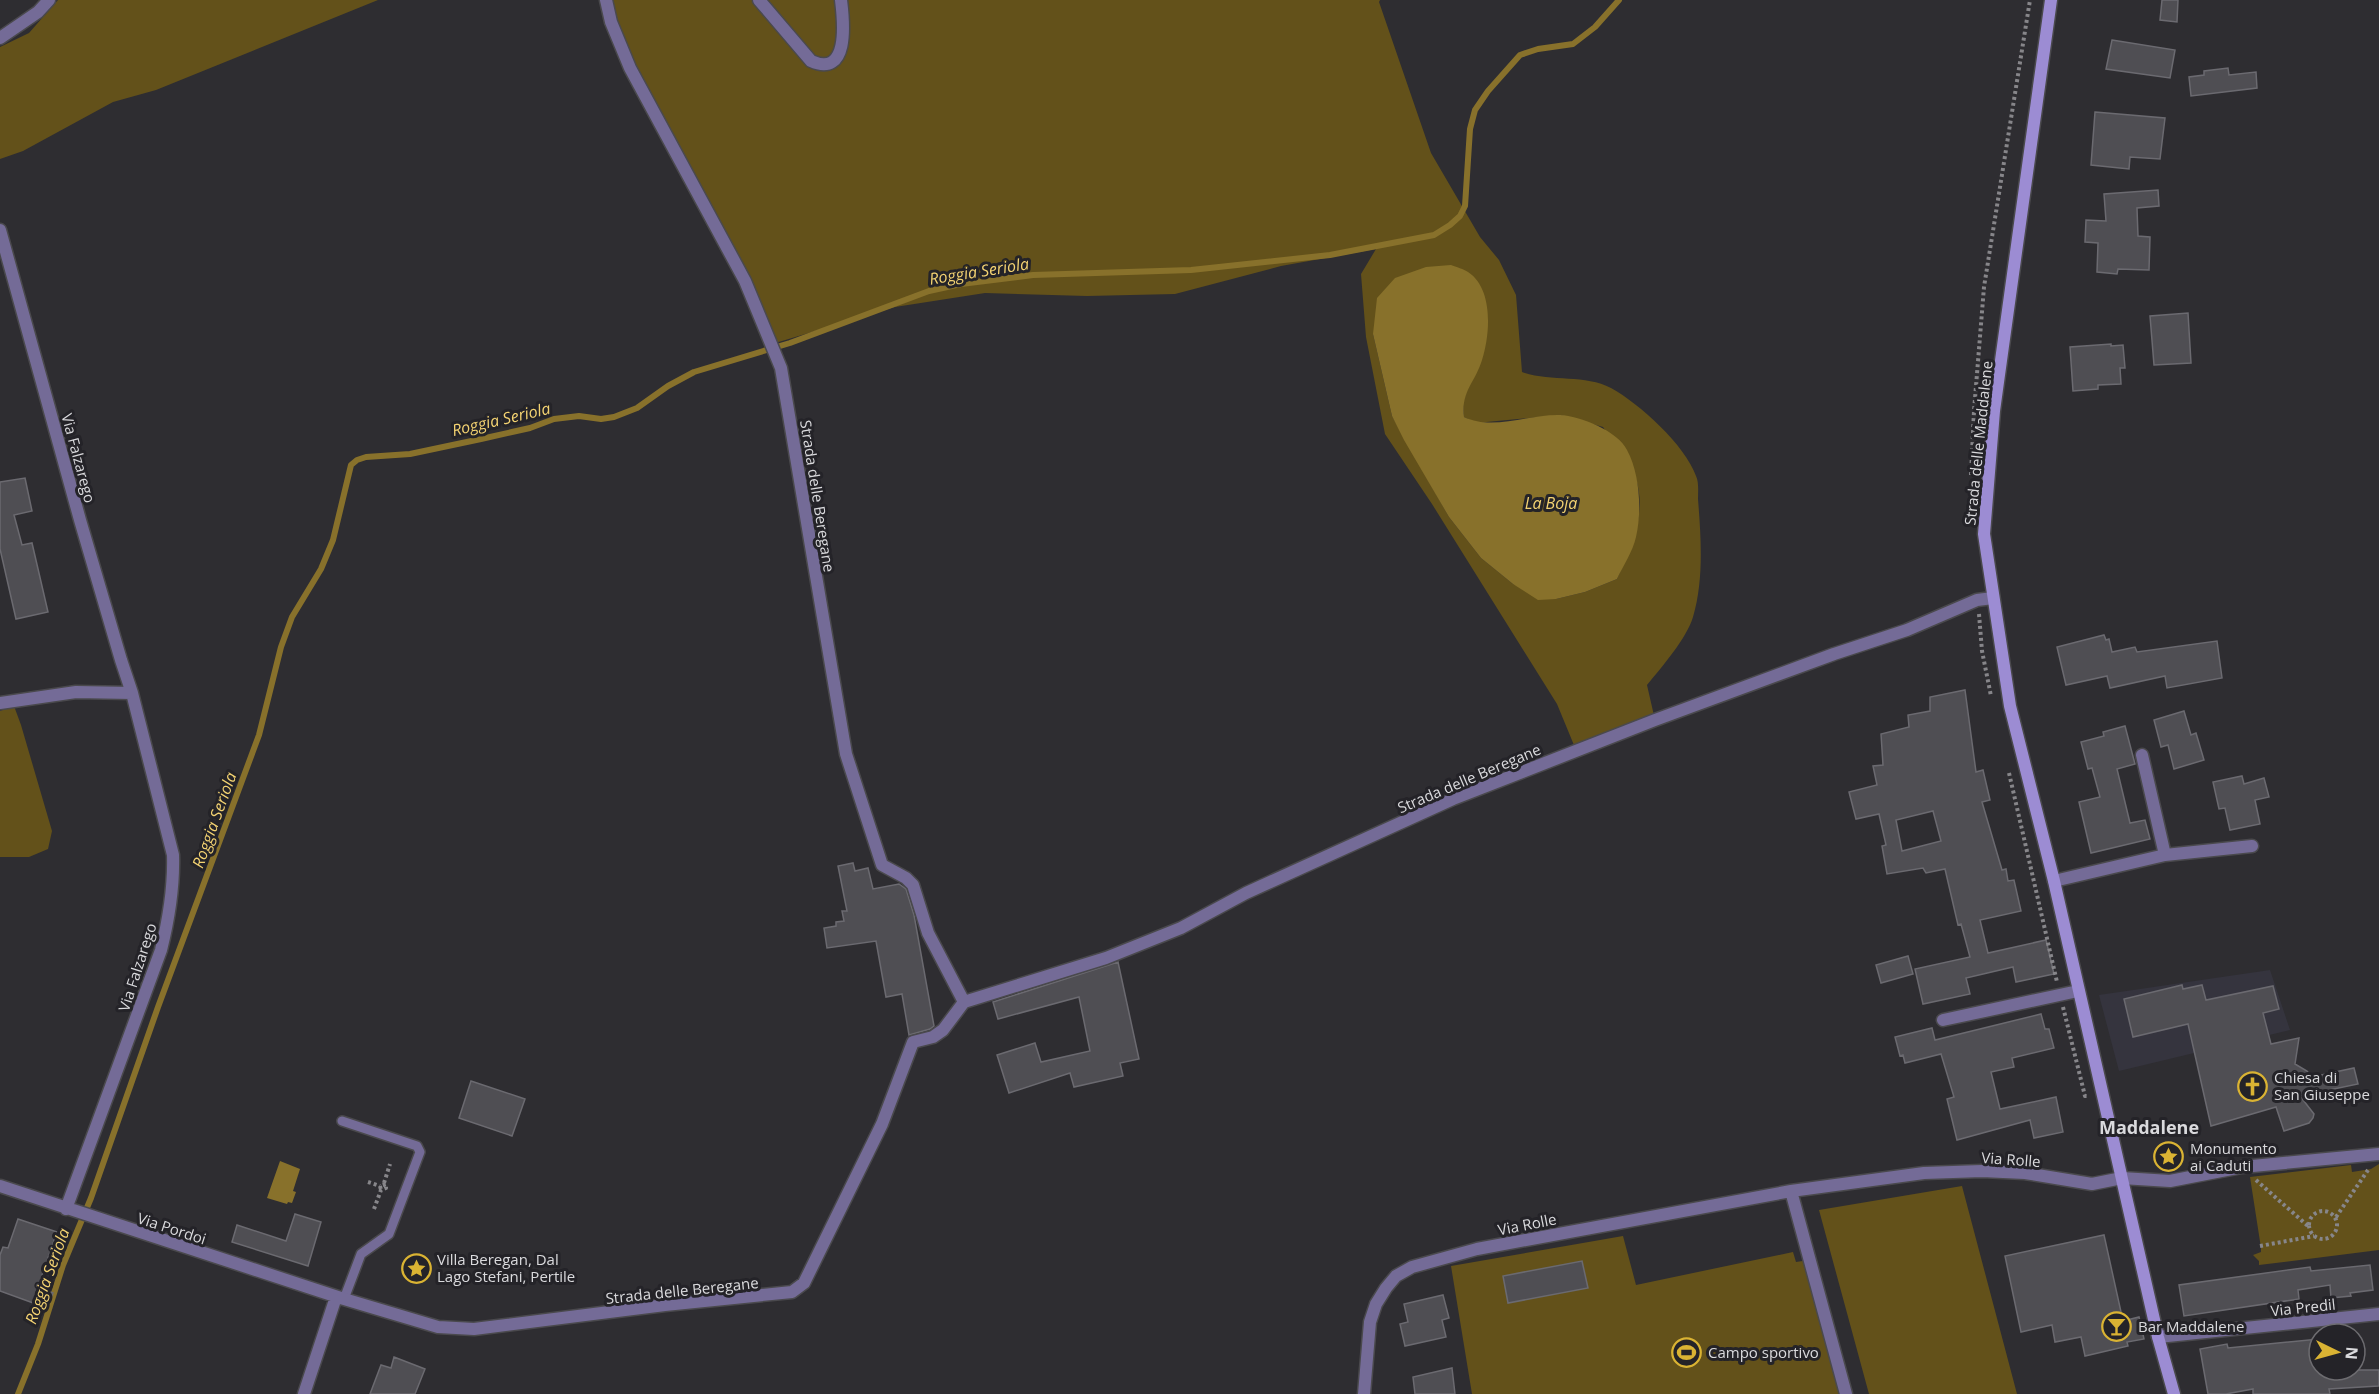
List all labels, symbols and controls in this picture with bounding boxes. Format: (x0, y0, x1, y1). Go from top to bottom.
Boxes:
water label: Roggia Seriola (928, 252, 1030, 290)
street label: Strada delle Maddalene (1959, 360, 1997, 526)
water label: Roggia Seriola (450, 397, 552, 441)
street label: Via Falzarego (57, 411, 101, 505)
street label: Strada delle Beregane (796, 419, 840, 573)
water label: La Boja (1525, 492, 1577, 514)
street label: Strada delle Beregane (1394, 739, 1544, 817)
water label: Roggia Seriola (186, 769, 242, 871)
street label: Via Falzarego (113, 920, 161, 1014)
place label: Chiesa di San Giuseppe (2274, 1067, 2370, 1104)
church icon: Chiesa di San Giuseppe (2237, 1070, 2269, 1102)
district label: Maddalene (2099, 1115, 2199, 1139)
place label: Monumento ai Caduti (2190, 1138, 2277, 1175)
place icon: Monumento ai Caduti (2153, 1141, 2185, 1173)
street label: Via Rolle (1981, 1147, 2041, 1171)
street label: Via Pordoi (135, 1207, 209, 1249)
street label: Via Rolle (1496, 1209, 1558, 1239)
water label: Roggia Seriola (19, 1225, 75, 1327)
place label: Villa Beregan, Dal Lago Stefani, Pertile (437, 1249, 575, 1286)
place icon: Villa Beregan, Dal Lago Stefani, Pertile (400, 1252, 432, 1284)
street label: Strada delle Beregane (605, 1272, 759, 1308)
street label: Via Predil (2269, 1294, 2337, 1320)
bar icon: Bar Maddalene (2101, 1310, 2133, 1342)
place label: Bar Maddalene (2138, 1316, 2244, 1336)
north arrow (2307, 1322, 2367, 1382)
sports icon: Campo sportivo (1671, 1336, 1703, 1368)
place label: Campo sportivo (1708, 1342, 1819, 1362)
text: N (2340, 1346, 2363, 1361)

